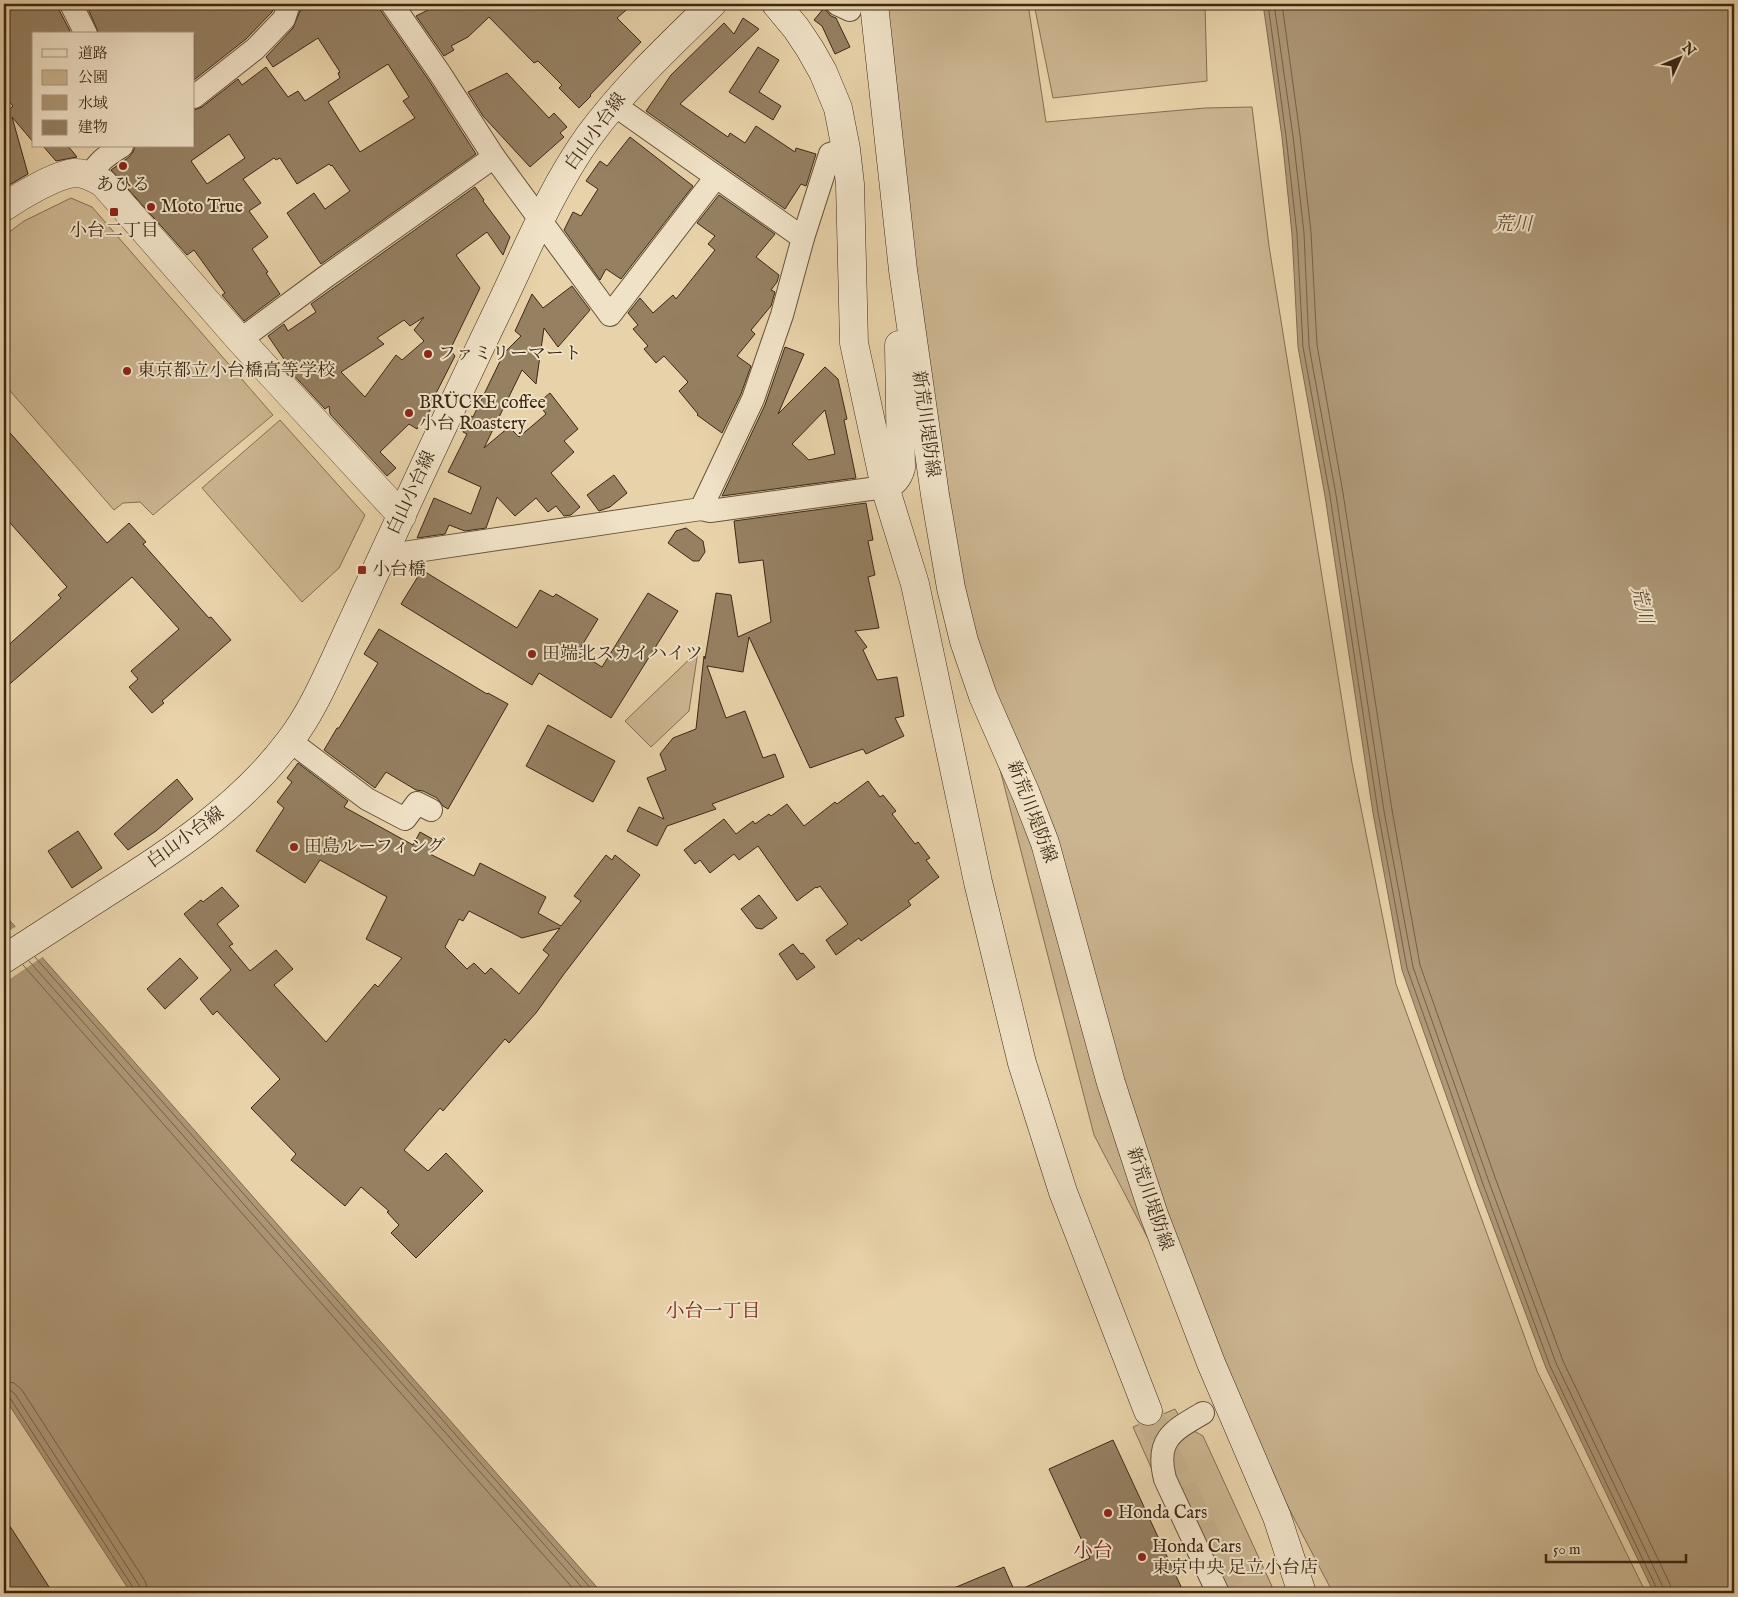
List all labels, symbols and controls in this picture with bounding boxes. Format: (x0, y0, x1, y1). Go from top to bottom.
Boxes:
legend (32, 32, 195, 148)
north arrow (1656, 32, 1706, 82)
text: N (1677, 38, 1699, 60)
text: 道路 (78, 44, 108, 63)
text: 公園 (78, 68, 108, 87)
street label: 白山小台線 (560, 89, 632, 175)
text: 水域 (78, 94, 108, 113)
text: 建物 (78, 118, 108, 137)
marker: あひる (117, 160, 129, 172)
place label: あひる (96, 174, 150, 197)
place label: Moto True (161, 196, 243, 219)
marker: Moto True (145, 201, 157, 213)
marker: 小台二丁目 (108, 206, 120, 218)
water label: 荒川 (1494, 213, 1534, 237)
place label: 小台二丁目 (69, 220, 159, 243)
place label: ファミリーマート (438, 343, 582, 366)
marker: ファミリーマート (422, 348, 434, 360)
place label: 東京都立小台橋高等学校 (137, 360, 335, 383)
marker: 東京都立小台橋高等学校 (121, 365, 133, 377)
street label: 新荒川堤防線 (906, 369, 944, 479)
place label: BRÜCKE coffee 小台 Roastery (419, 391, 546, 436)
marker: BRÜCKE coffee 小台 Roastery (403, 407, 415, 419)
street label: 白山小台線 (383, 447, 441, 539)
place label: 小台橋 (372, 559, 426, 582)
marker: 小台橋 (356, 564, 368, 576)
water label: 荒川 (1625, 584, 1658, 628)
place label: 田端北スカイハイツ (542, 643, 703, 666)
marker: 田端北スカイハイツ (526, 648, 538, 660)
street label: 新荒川堤防線 (1001, 757, 1061, 867)
street label: 白山小台線 (143, 802, 229, 874)
place label: 田島ルーフィング (304, 836, 445, 859)
marker: 田島ルーフィング (288, 841, 300, 853)
street label: 新荒川堤防線 (1121, 1144, 1177, 1254)
district label: 小台一丁目 (665, 1300, 761, 1324)
place label: Honda Cars (1118, 1502, 1207, 1525)
marker: Honda Cars (1102, 1507, 1114, 1519)
scale bar (1546, 1532, 1686, 1564)
place label: Honda Cars 東京中央 足立小台店 (1152, 1536, 1318, 1580)
district label: 小台 (1073, 1539, 1113, 1564)
text: 50 m (1553, 1540, 1581, 1559)
marker: Honda Cars 東京中央 足立小台店 (1136, 1551, 1148, 1563)

